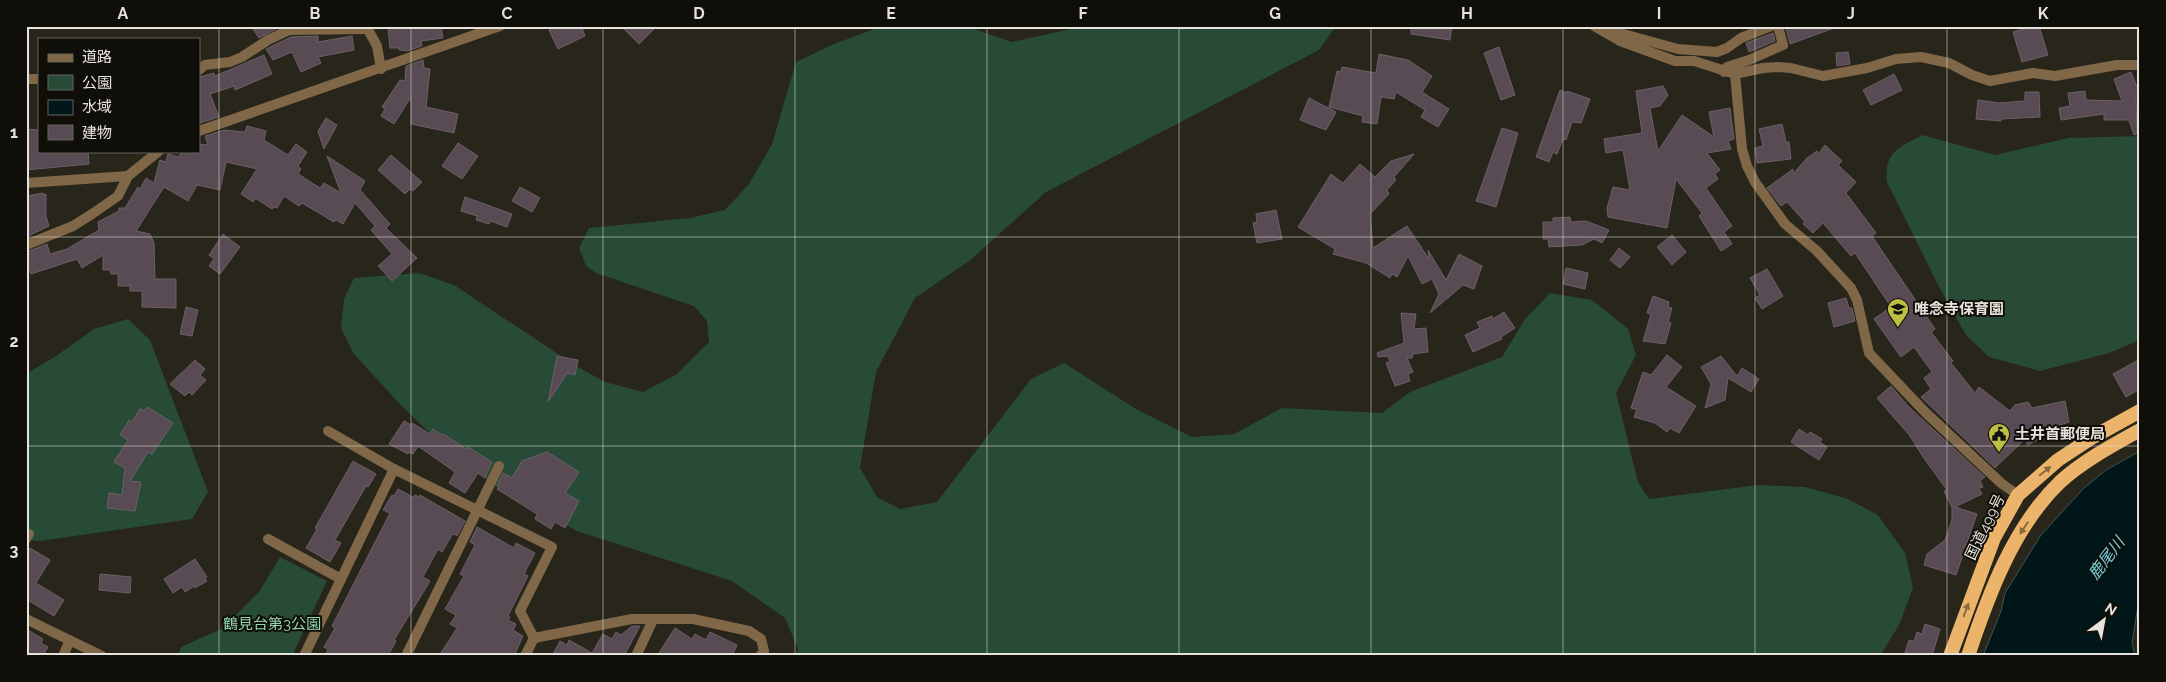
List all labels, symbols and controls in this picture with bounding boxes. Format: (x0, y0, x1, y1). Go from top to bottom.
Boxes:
text: A (118, 4, 129, 23)
text: B (310, 4, 321, 23)
text: C (502, 4, 513, 23)
text: D (693, 4, 705, 23)
text: E (886, 4, 896, 23)
text: F (1078, 4, 1088, 23)
text: G (1269, 4, 1281, 23)
text: H (1461, 4, 1473, 23)
text: I (1657, 4, 1661, 23)
text: J (1847, 4, 1855, 23)
text: K (2038, 4, 2049, 23)
legend (38, 38, 200, 152)
text: 道路 (82, 48, 112, 66)
text: 公園 (82, 74, 112, 92)
text: 水域 (82, 98, 112, 116)
text: 1 (10, 123, 18, 142)
text: 建物 (82, 124, 112, 142)
school or university icon: 唯念寺保育園 (1886, 297, 1910, 328)
place label: 唯念寺保育園 (1914, 300, 2004, 318)
text: 2 (9, 332, 19, 351)
public building icon: 土井首郵便局 (1987, 422, 2011, 453)
place label: 土井首郵便局 (2015, 425, 2105, 443)
one-way arrow (2038, 465, 2051, 476)
street label: 国道499号 (1961, 491, 2009, 563)
one-way arrow (2019, 521, 2028, 534)
water label: 鹿尾川 (2084, 532, 2130, 583)
text: 3 (10, 541, 19, 560)
north arrow (2078, 594, 2128, 644)
text: N (2102, 599, 2120, 619)
one-way arrow (1962, 602, 1970, 617)
park label: 鶴見台第3公園 (223, 615, 321, 633)

